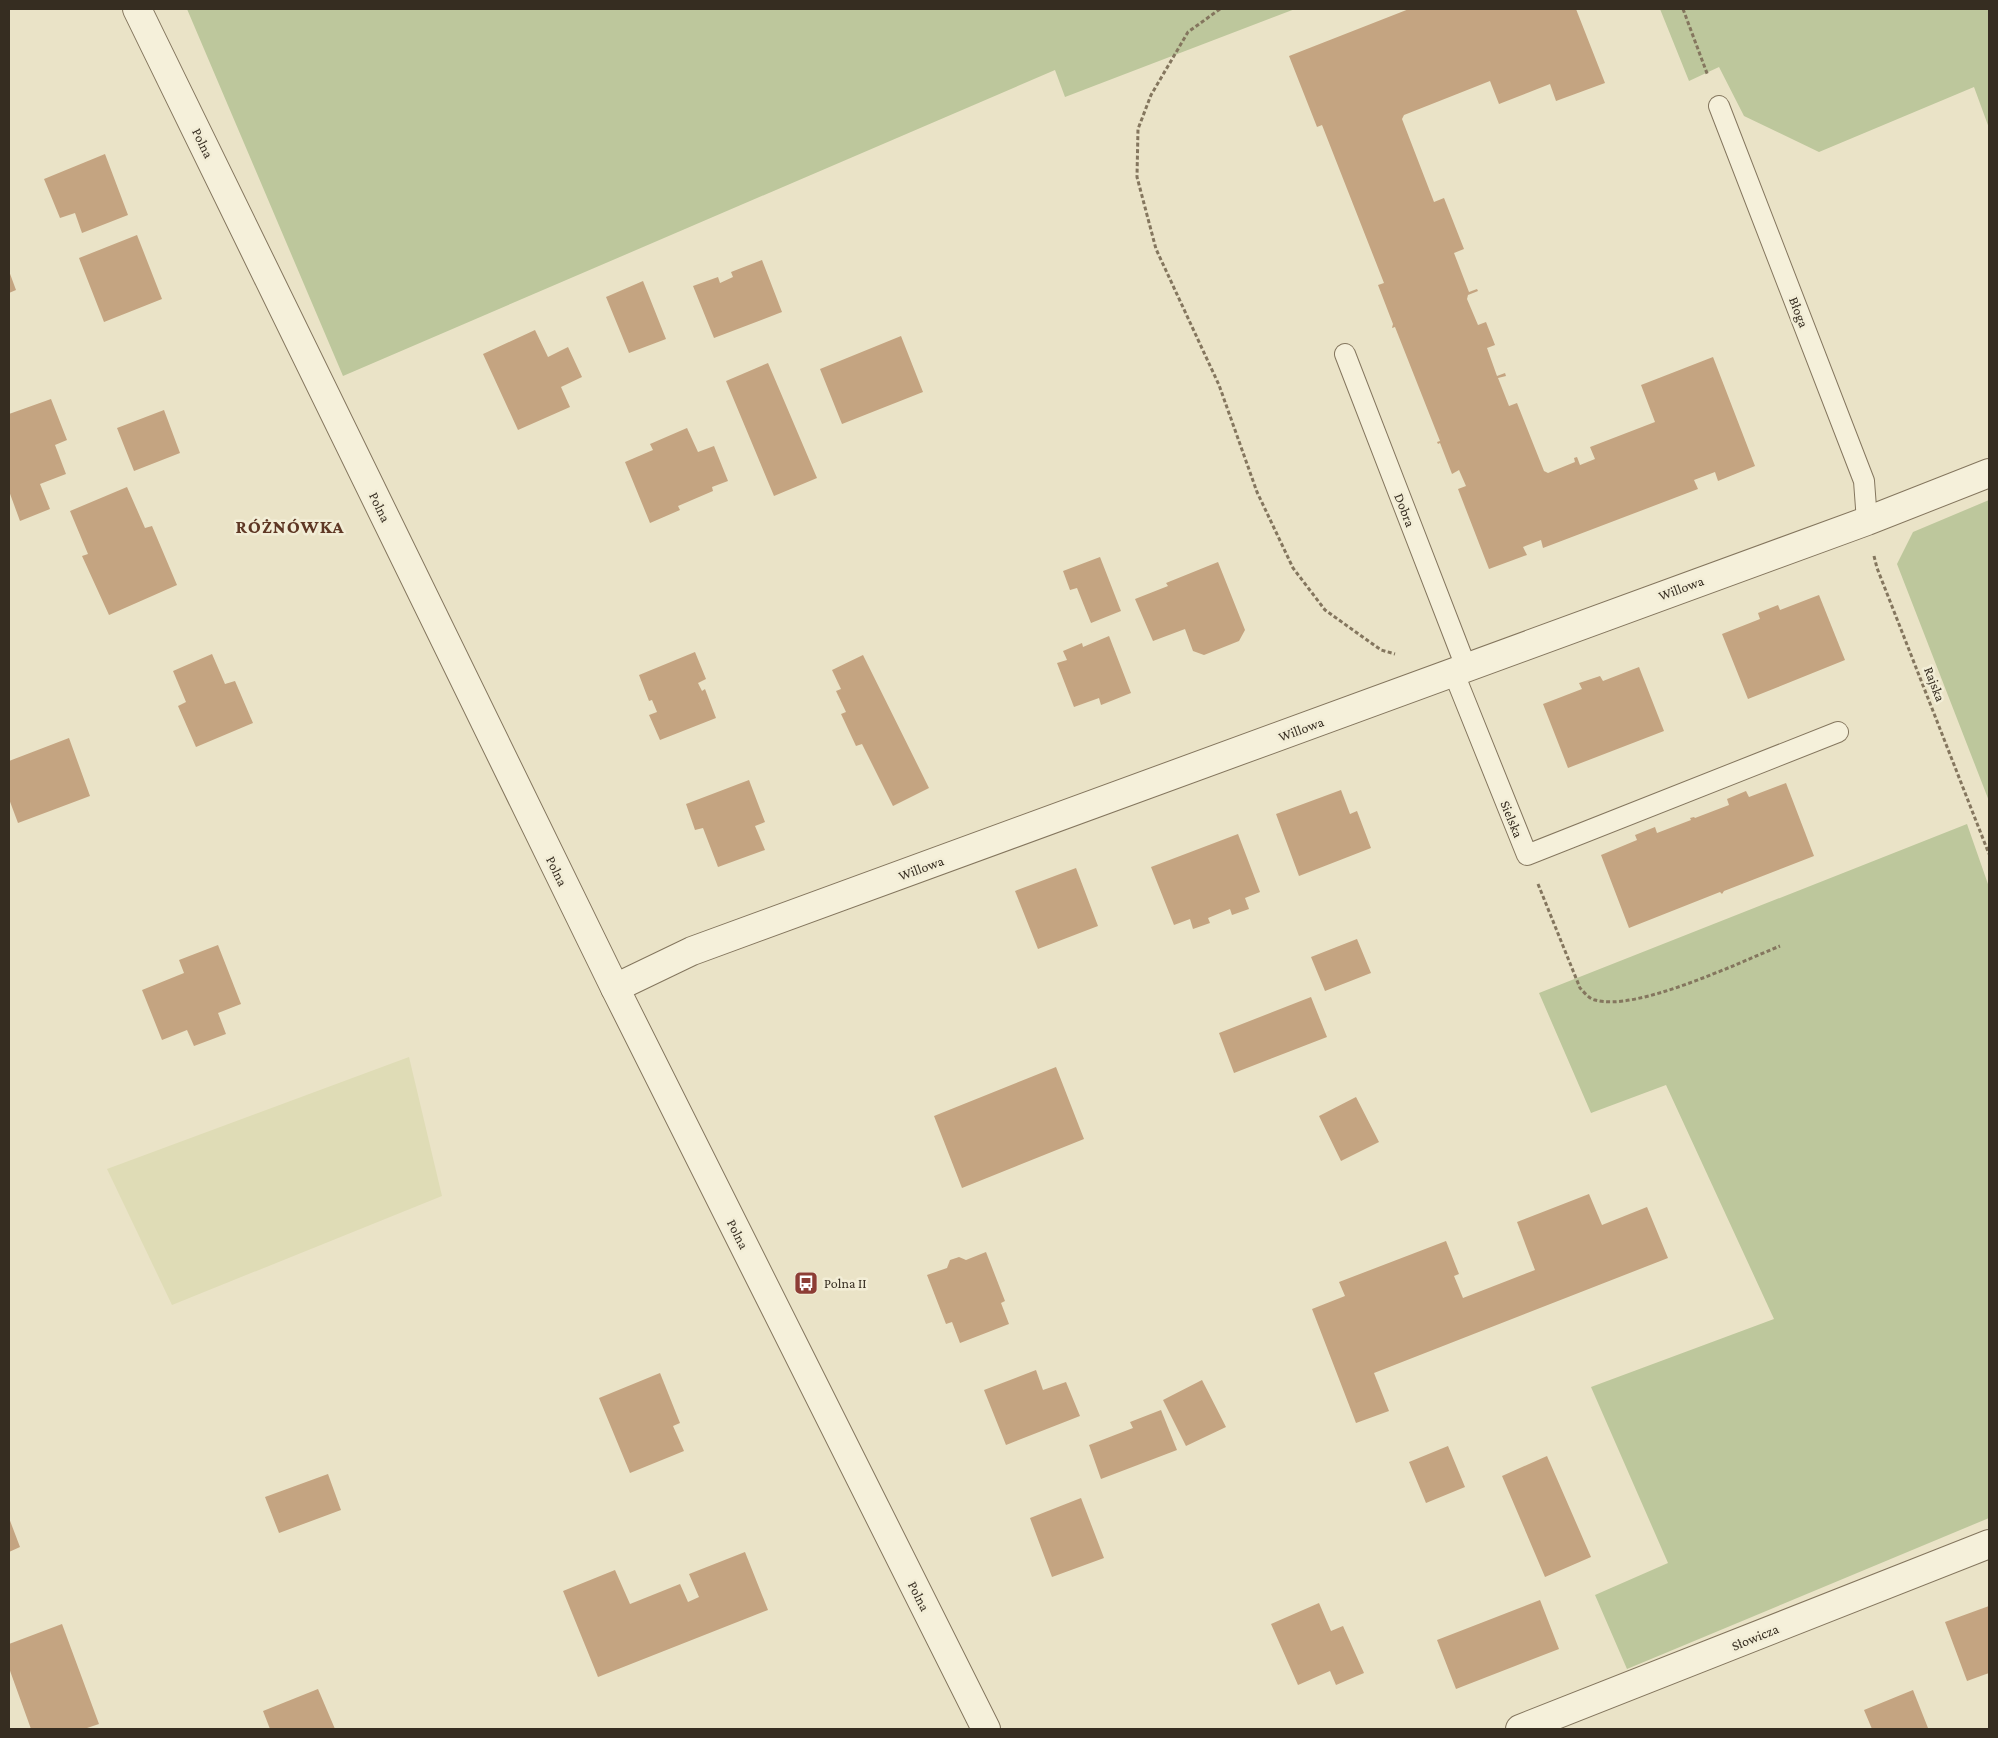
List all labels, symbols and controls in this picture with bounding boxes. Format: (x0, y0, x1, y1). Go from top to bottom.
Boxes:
street label: Polna (189, 125, 217, 161)
street label: Błoga (1786, 294, 1812, 330)
street label: Polna (366, 489, 394, 525)
street label: Dobra (1391, 491, 1419, 530)
district label: RÓŻNÓWKA (235, 516, 345, 537)
street label: Willowa (1656, 572, 1706, 604)
street label: Rajska (1920, 664, 1949, 705)
street label: Willowa (1276, 713, 1326, 745)
street label: Sielska (1497, 798, 1527, 840)
street label: Willowa (896, 852, 946, 884)
street label: Polna (543, 853, 571, 889)
street label: Polna (724, 1216, 752, 1252)
bus stop icon: Polna II (793, 1270, 819, 1296)
place label: Polna II (824, 1275, 866, 1291)
street label: Polna (905, 1578, 933, 1614)
street label: Słowicza (1729, 1620, 1781, 1654)

